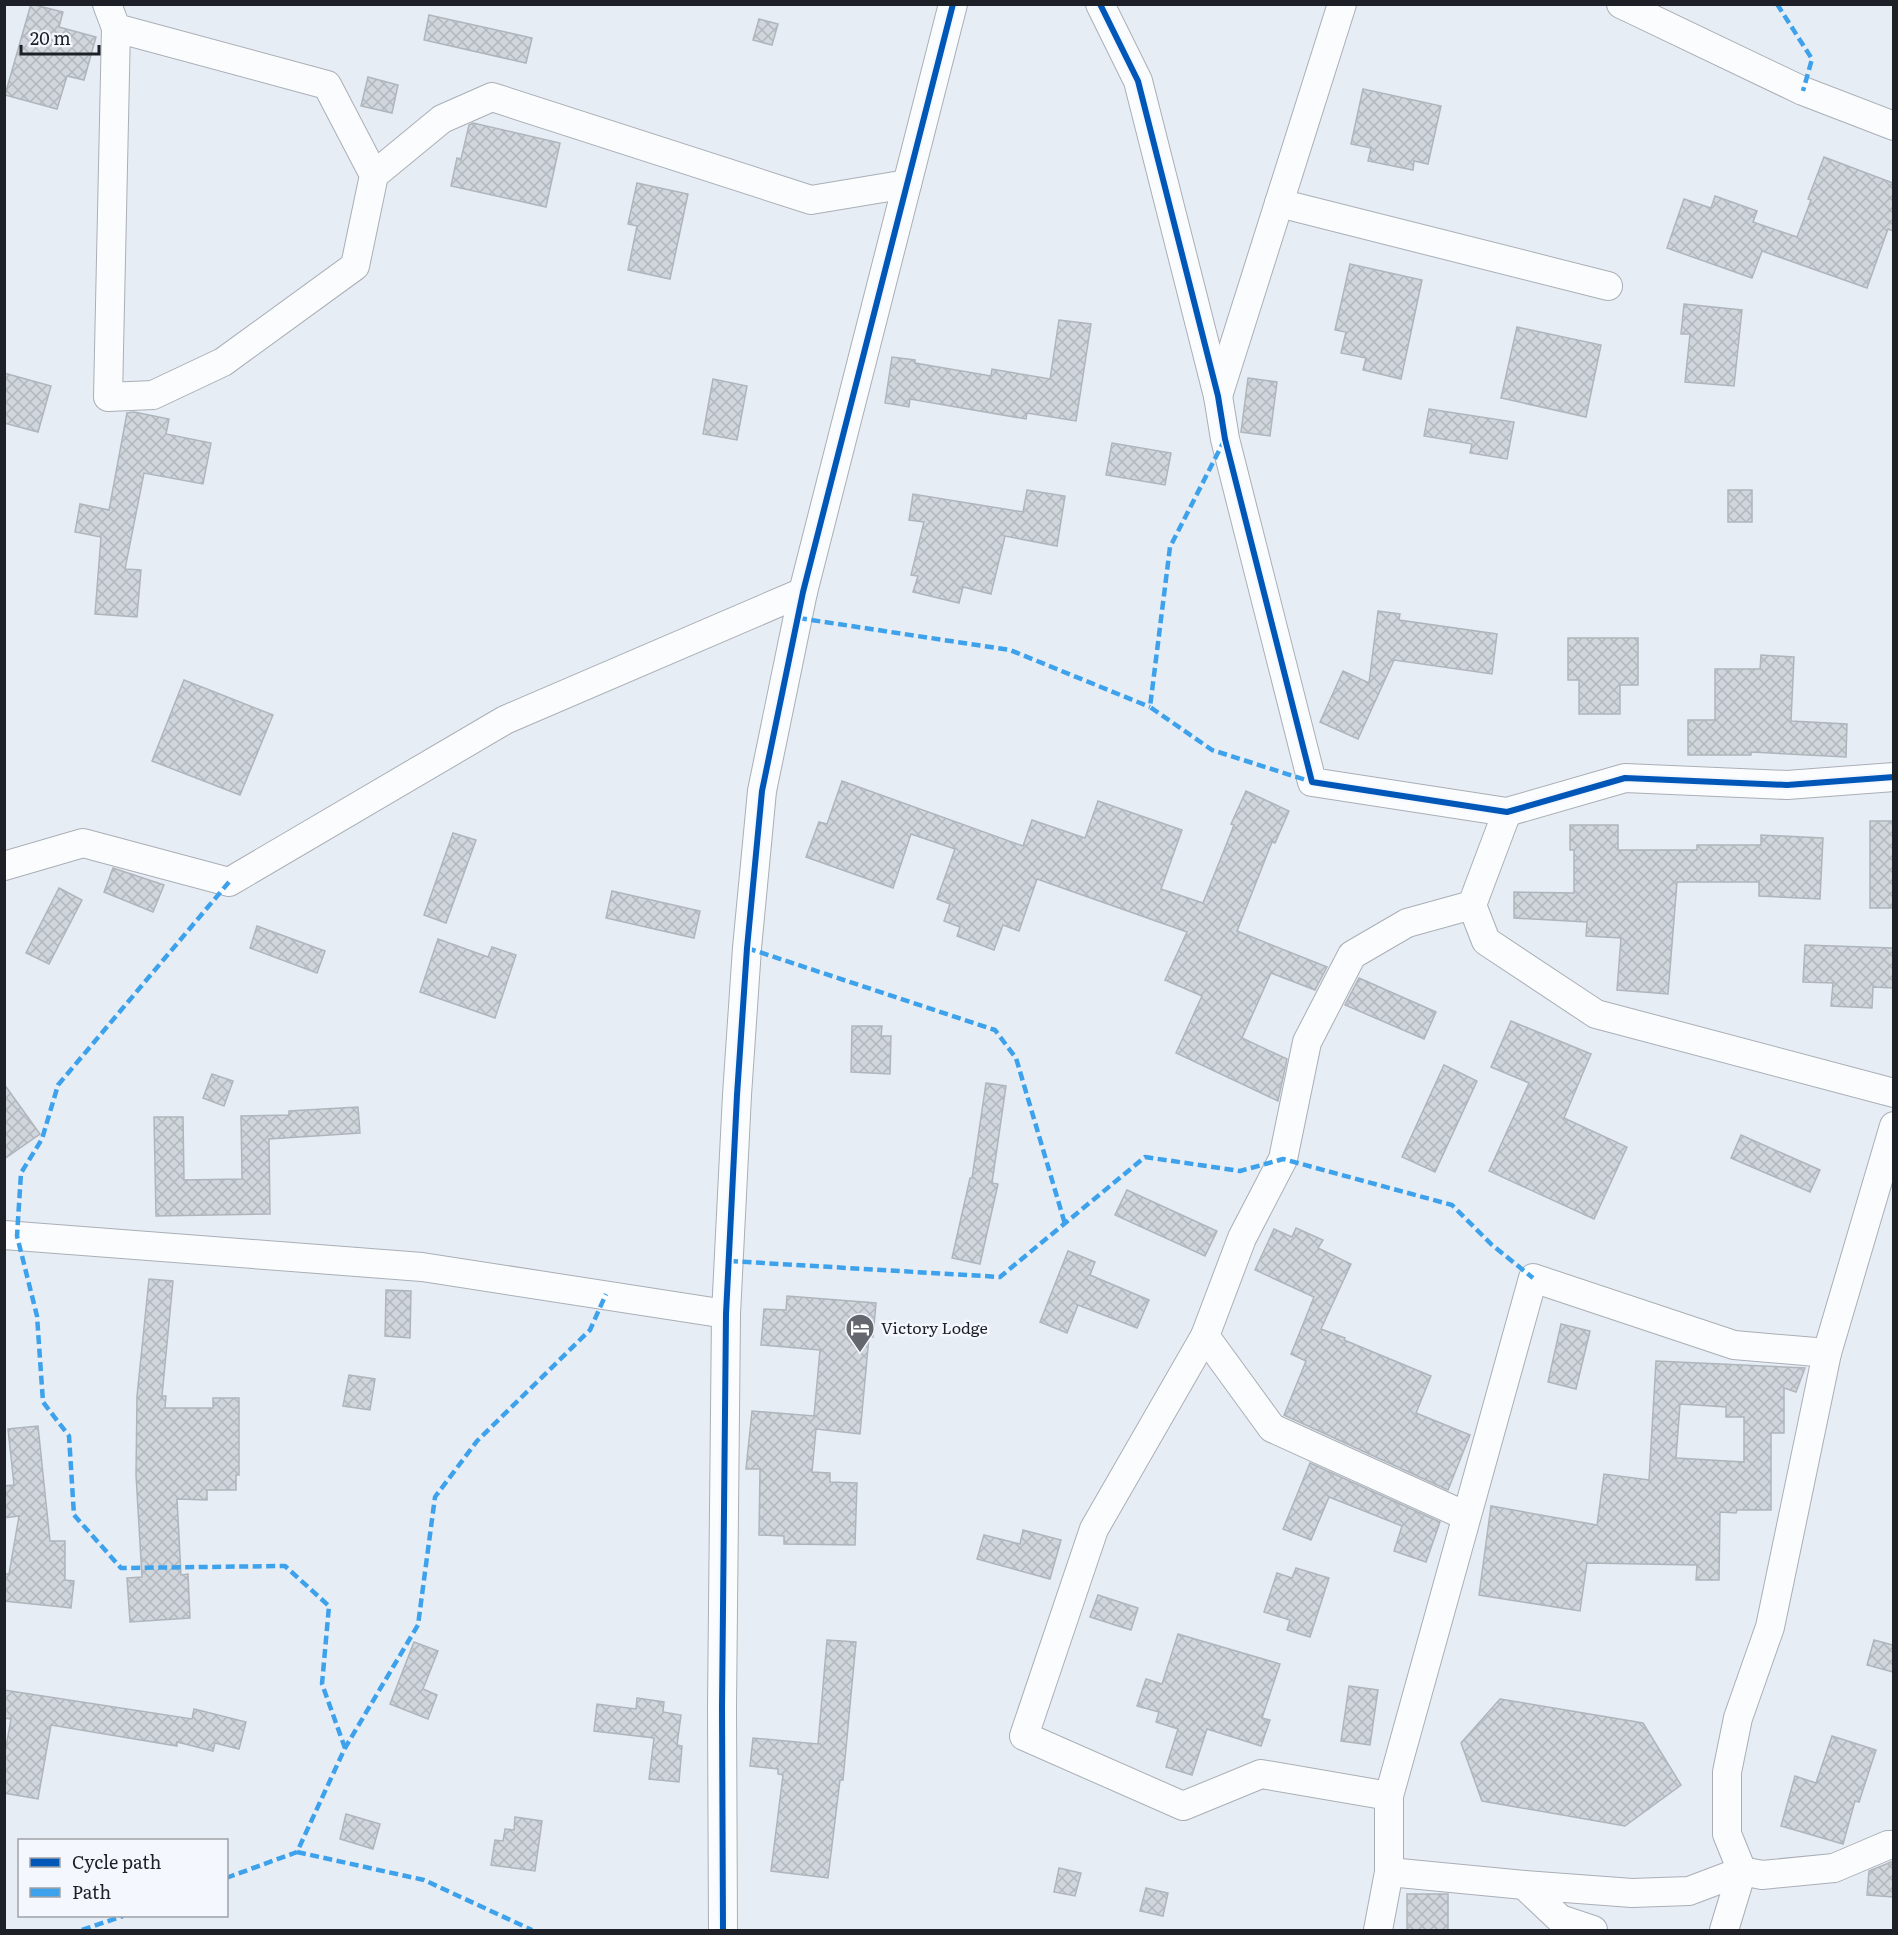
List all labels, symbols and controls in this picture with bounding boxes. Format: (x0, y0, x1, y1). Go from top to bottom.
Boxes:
scale bar (21, 18, 99, 56)
text: 20 m (30, 24, 71, 51)
hotel icon: Victory Lodge (844, 1312, 876, 1354)
place label: Victory Lodge (881, 1315, 988, 1339)
legend (18, 1839, 228, 1917)
text: Cycle path (72, 1848, 161, 1875)
text: Path (72, 1878, 111, 1905)

